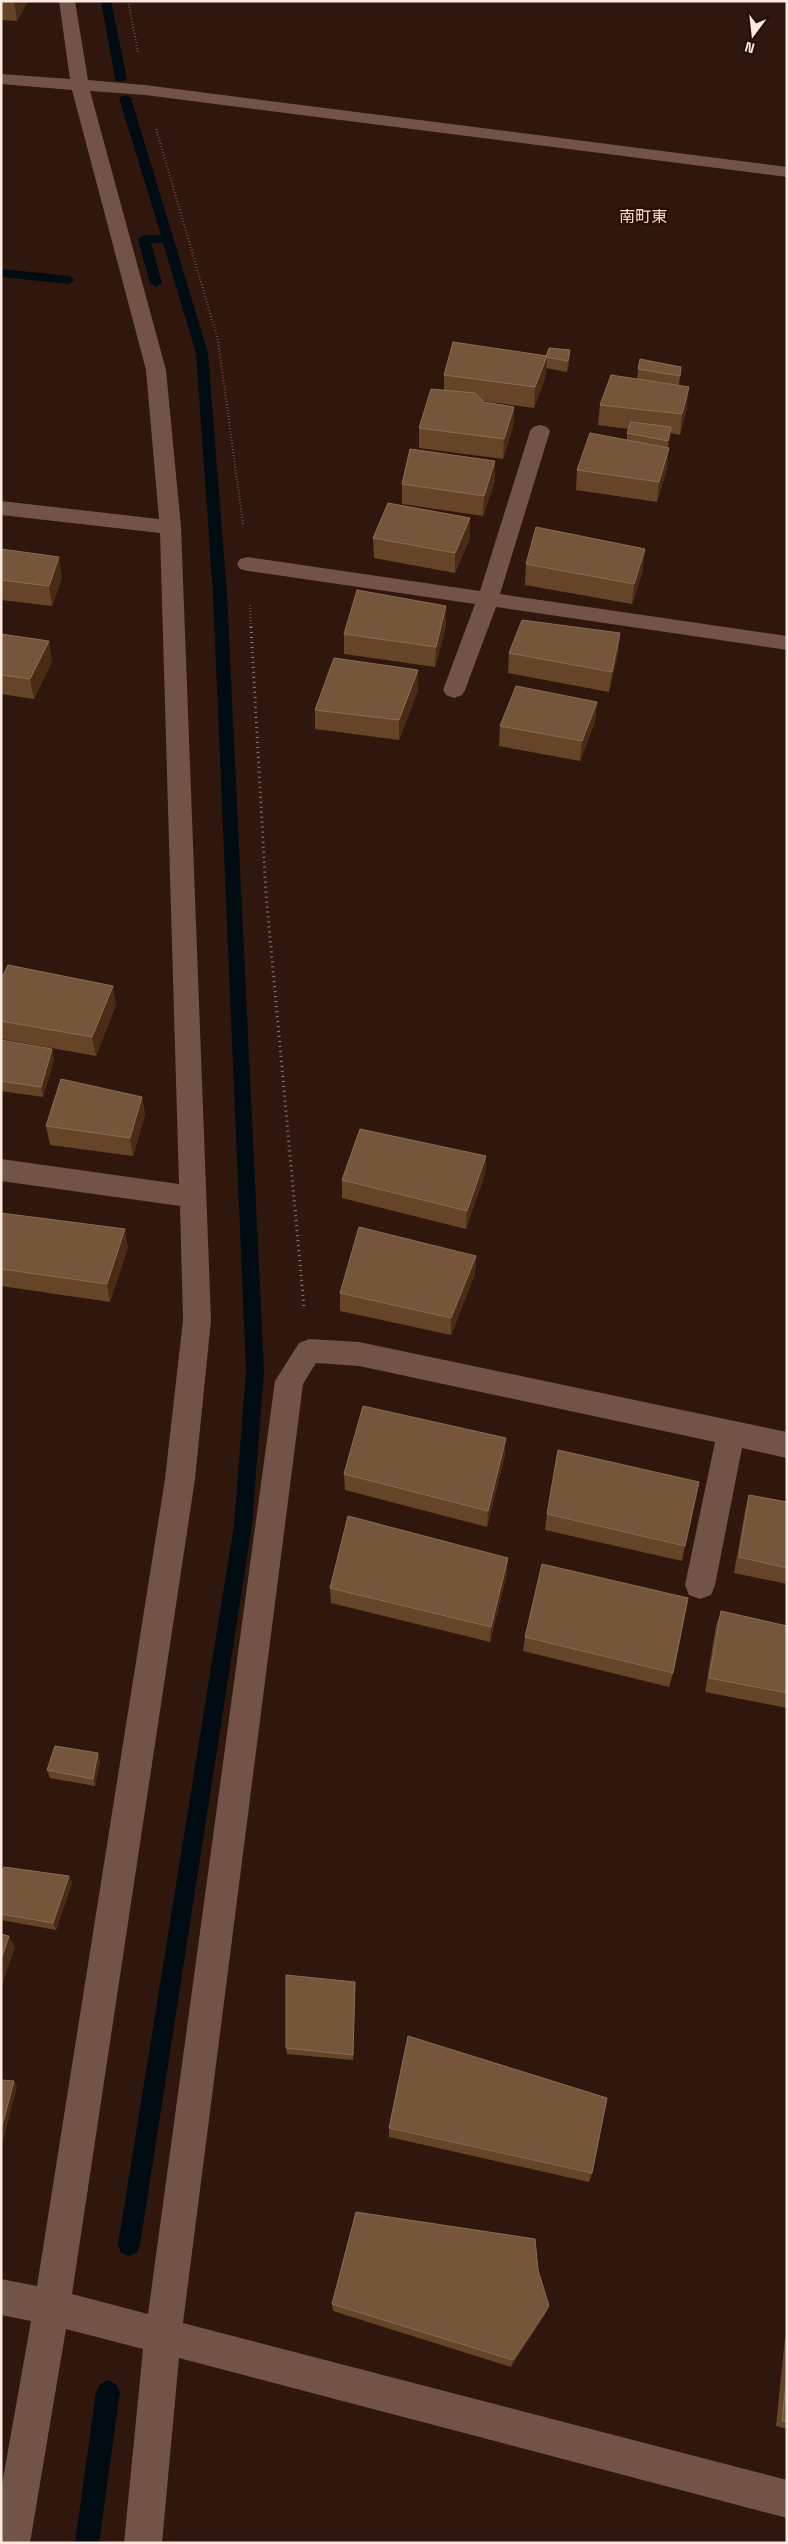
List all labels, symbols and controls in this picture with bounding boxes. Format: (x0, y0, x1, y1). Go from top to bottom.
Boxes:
north arrow (728, 10, 778, 60)
text: N (743, 38, 757, 57)
district label: 南町東 (619, 206, 667, 227)

